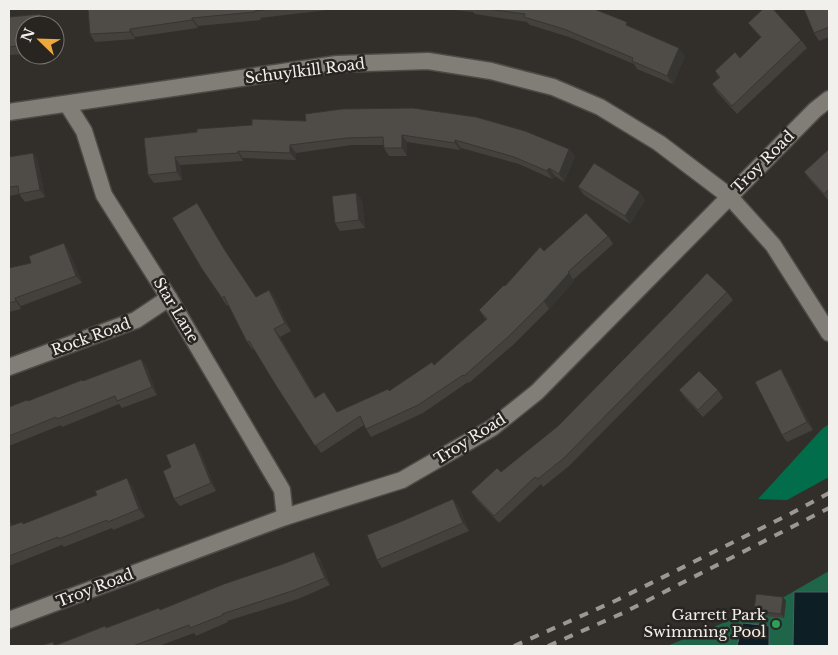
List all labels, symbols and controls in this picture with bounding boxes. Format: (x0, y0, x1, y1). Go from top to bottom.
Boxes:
north arrow (15, 15, 65, 65)
text: N (17, 25, 39, 44)
street label: Schuylkill Road (244, 54, 366, 87)
street label: Troy Road (727, 126, 798, 197)
street label: Star Lane (150, 274, 203, 346)
street label: Rock Road (49, 313, 133, 360)
street label: Troy Road (430, 409, 509, 468)
street label: Troy Road (54, 564, 136, 611)
place label: Garrett Park Swimming Pool (644, 605, 767, 641)
marker: Garrett Park Swimming Pool (770, 618, 782, 630)

